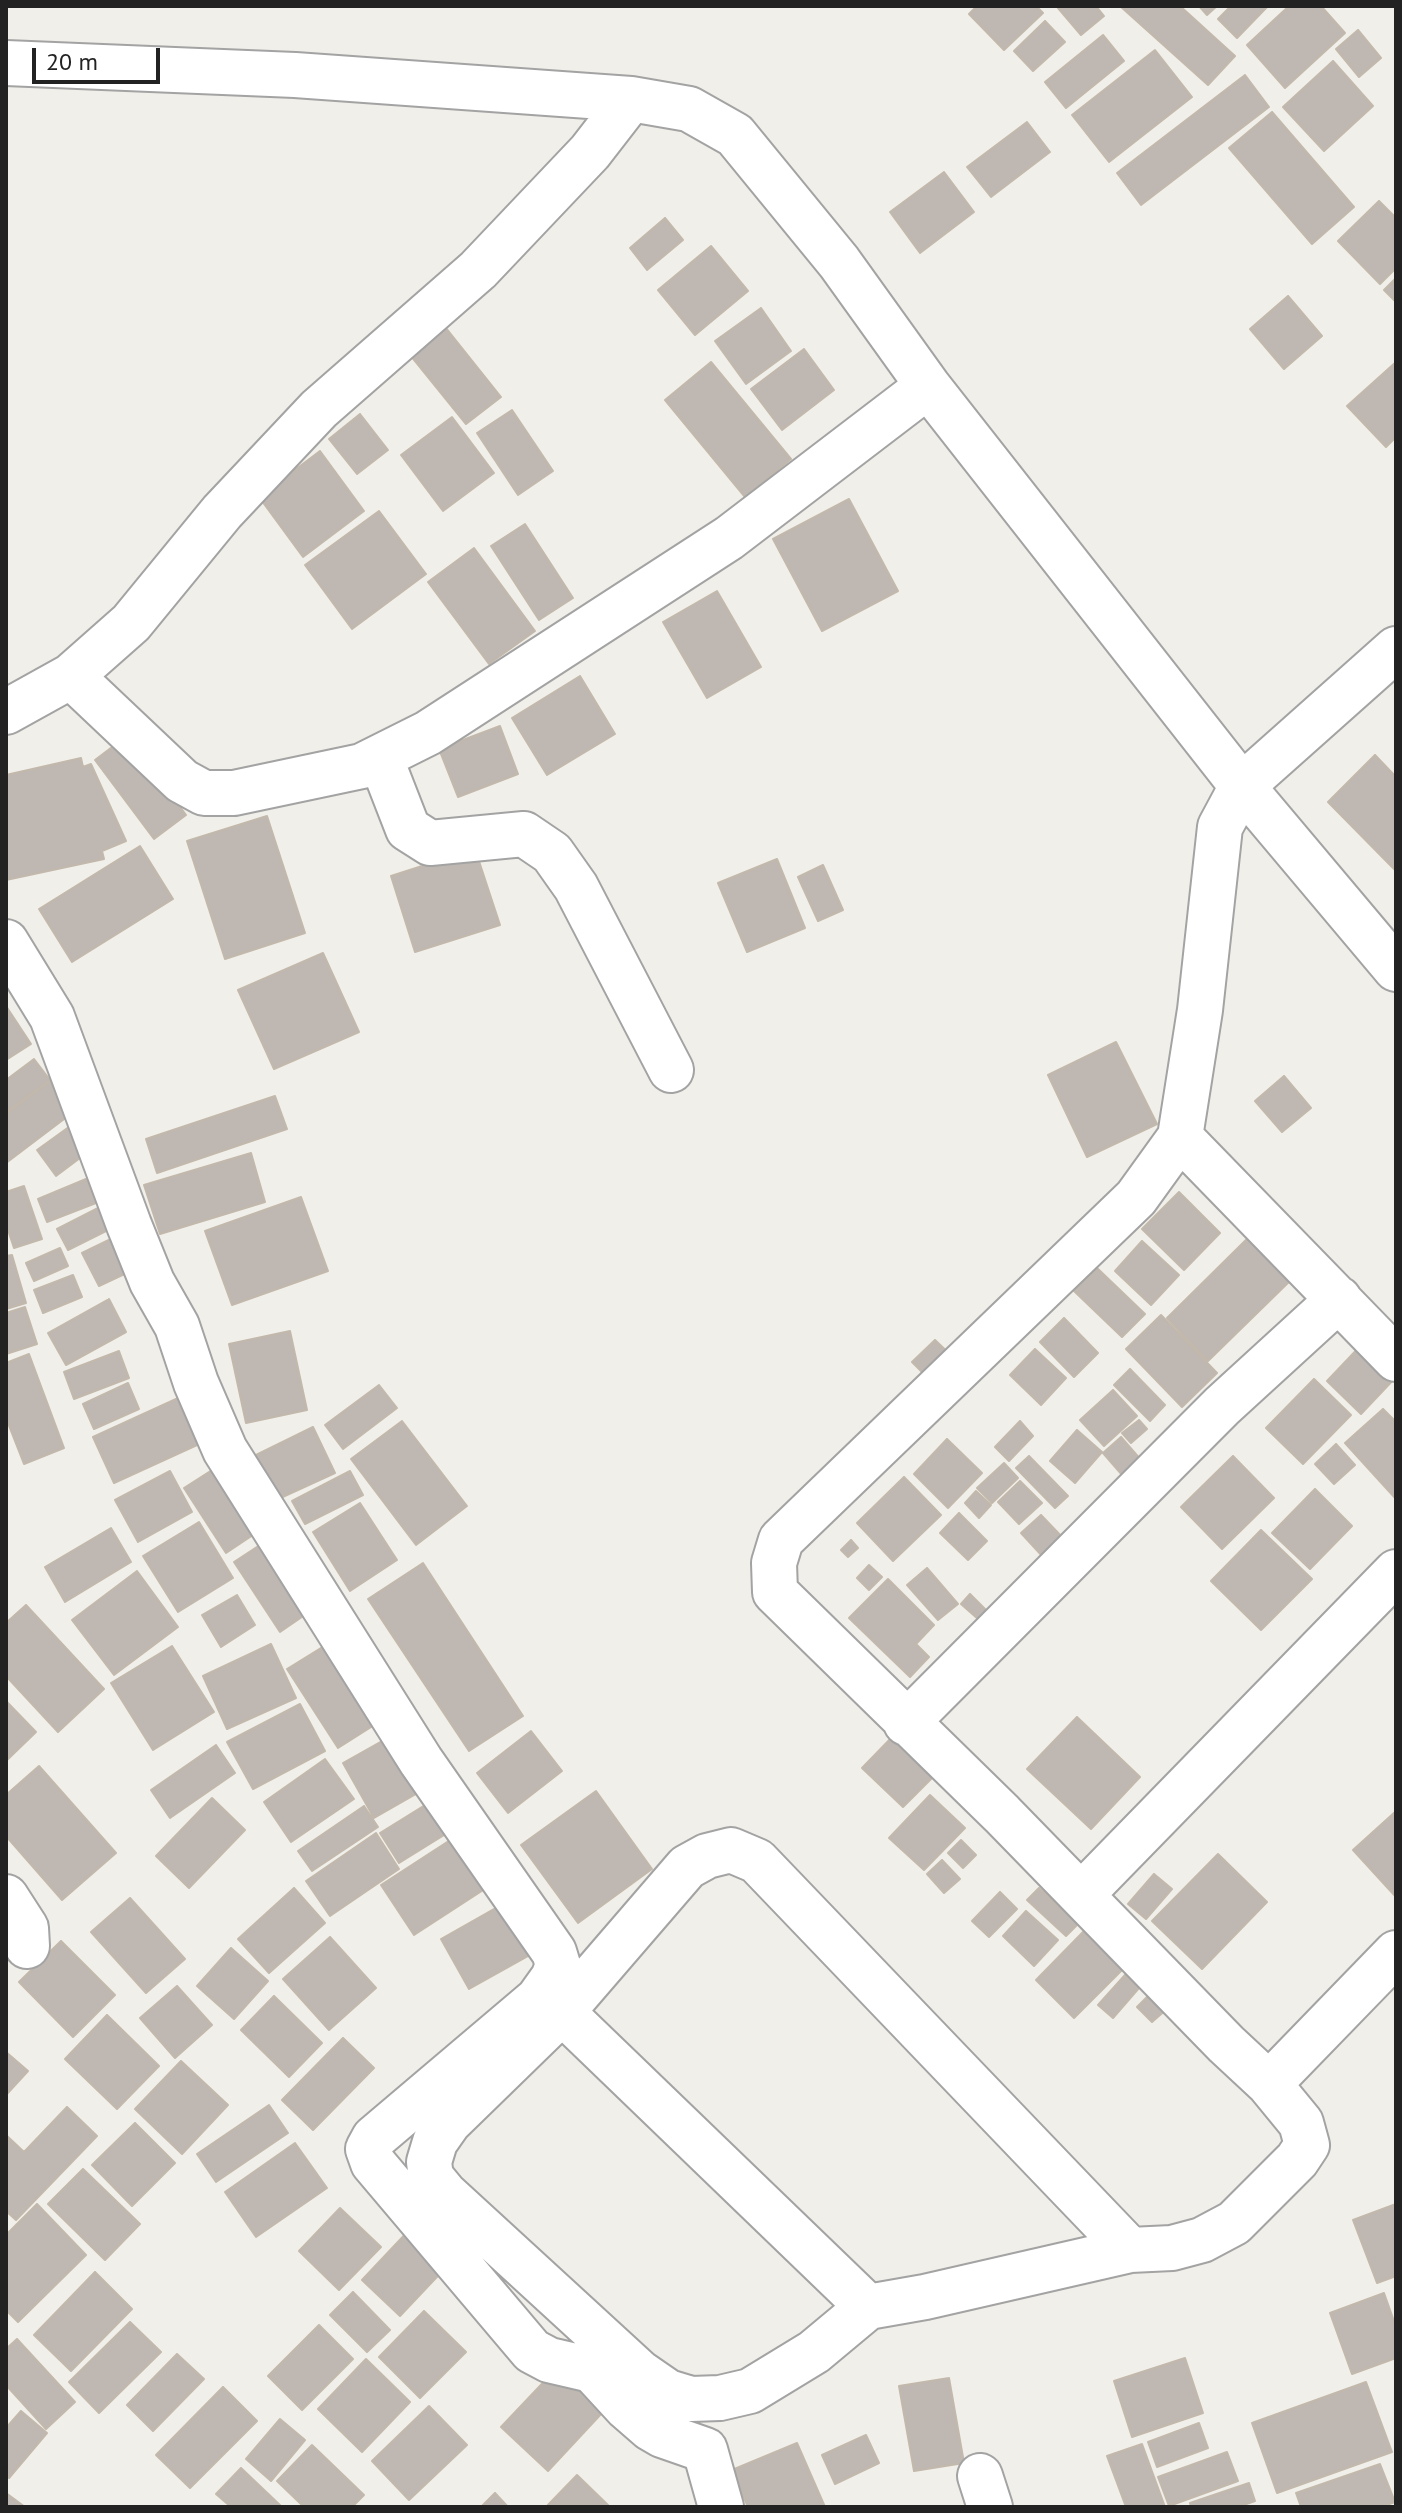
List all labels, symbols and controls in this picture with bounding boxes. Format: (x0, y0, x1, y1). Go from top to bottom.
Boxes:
scale bar (36, 32, 164, 82)
text: 20 m (46, 46, 98, 77)

